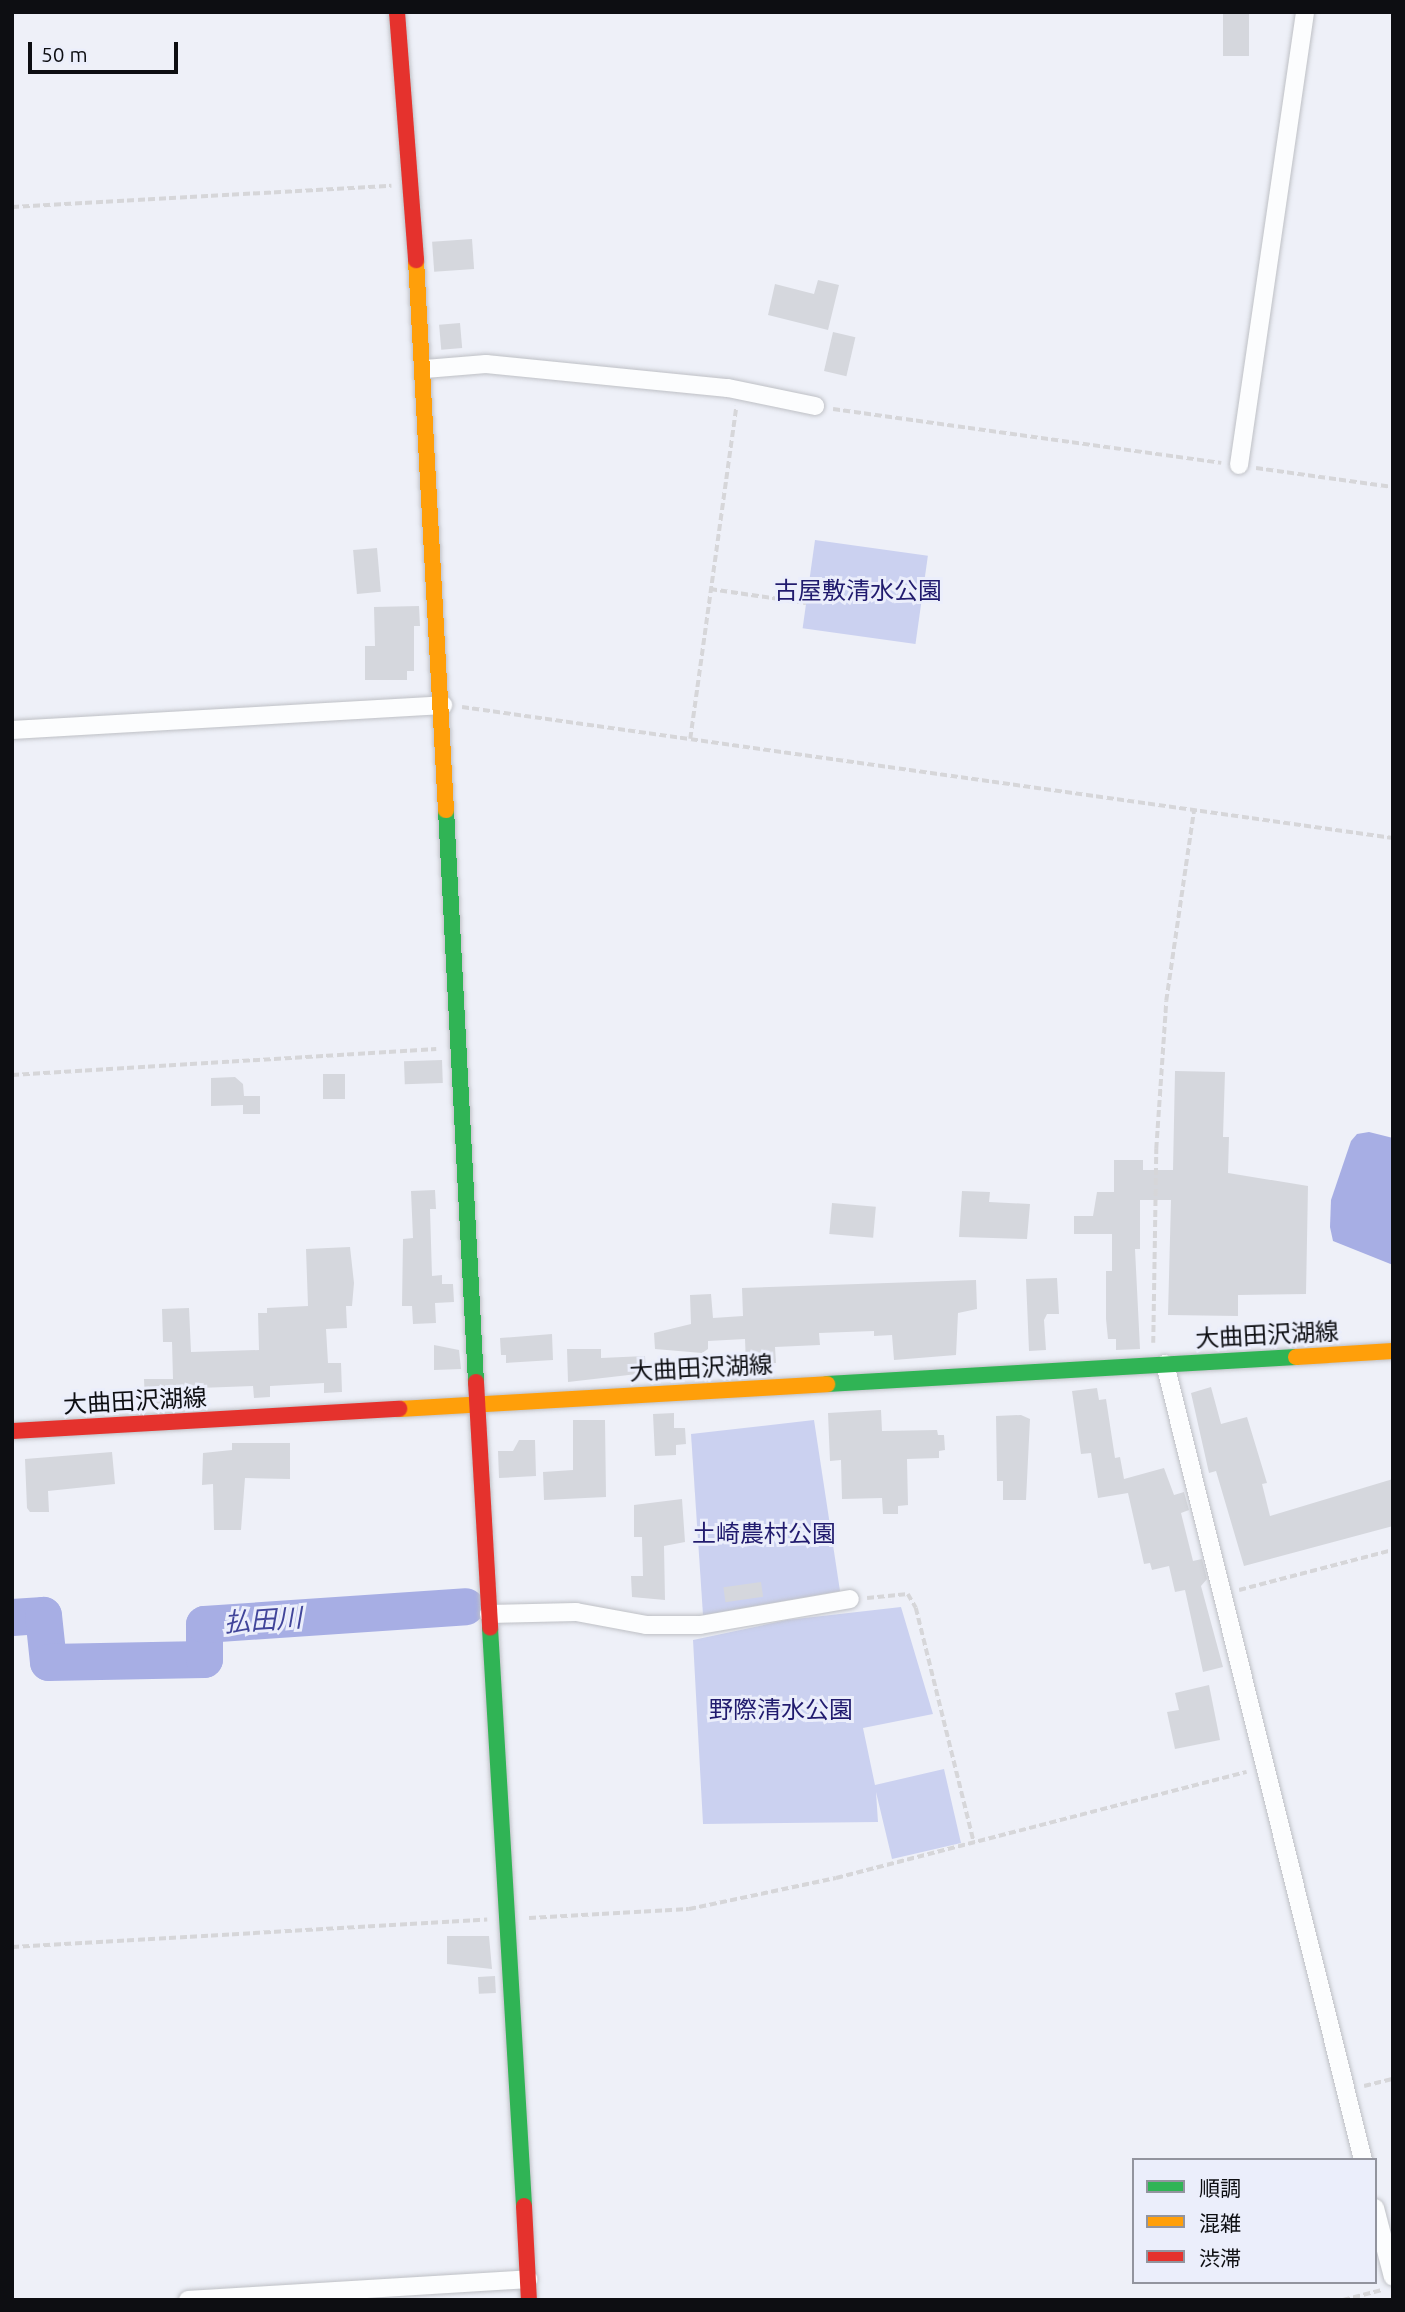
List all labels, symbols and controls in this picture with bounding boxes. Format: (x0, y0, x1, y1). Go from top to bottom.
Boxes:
scale bar (32, 28, 182, 72)
text: 50 m (41, 42, 88, 66)
park label: 古屋敷清水公園 (774, 577, 942, 605)
street label: 大曲田沢湖線 (1194, 1317, 1340, 1353)
street label: 大曲田沢湖線 (628, 1350, 774, 1386)
street label: 大曲田沢湖線 (62, 1383, 208, 1419)
park label: 土崎農村公園 (692, 1520, 836, 1548)
water label: 払田川 (223, 1602, 303, 1638)
park label: 野際清水公園 (709, 1696, 853, 1724)
legend (1132, 2158, 1377, 2284)
text: 順調 (1199, 2176, 1241, 2200)
text: 混雑 (1199, 2211, 1241, 2235)
text: 渋滞 (1199, 2246, 1241, 2270)

